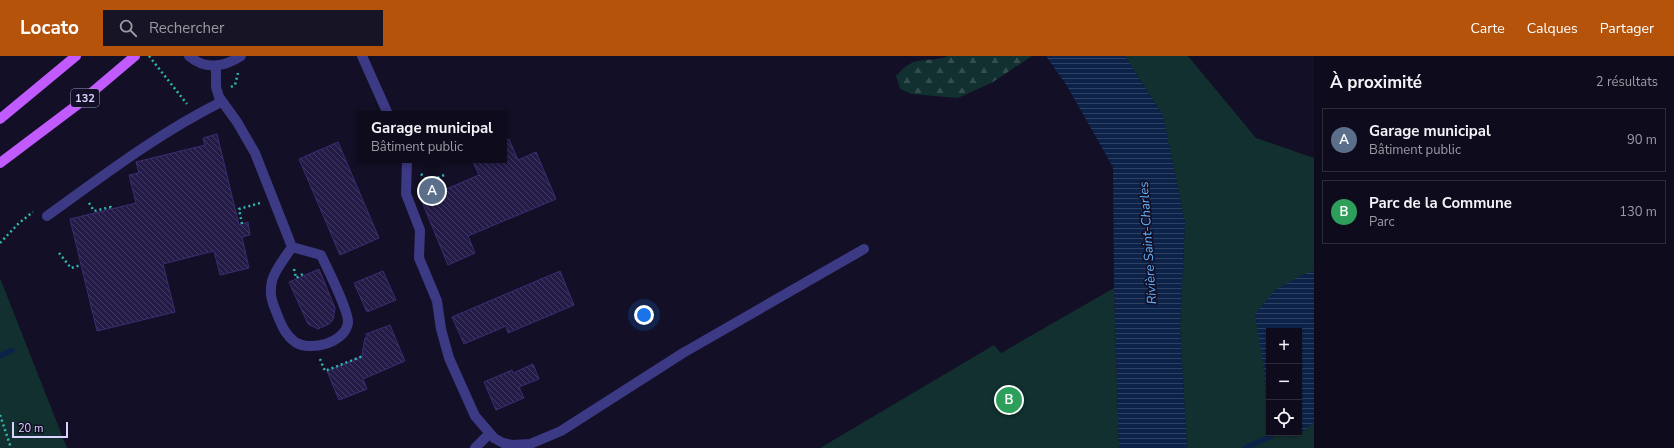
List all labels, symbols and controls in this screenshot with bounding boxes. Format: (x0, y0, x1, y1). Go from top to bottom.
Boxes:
search box (103, 10, 383, 46)
text: Locato (20, 15, 79, 41)
icon: search (117, 17, 139, 39)
text: Rechercher (149, 18, 224, 38)
text: Carte (1471, 19, 1505, 38)
text: Calques (1527, 19, 1578, 38)
text: Partager (1600, 19, 1654, 38)
text: À proximité (1330, 71, 1422, 94)
text: 2 résultats (1596, 73, 1658, 91)
road number: 132 (71, 89, 99, 107)
popup (357, 111, 507, 163)
text: Garage municipal (371, 118, 493, 138)
text: Garage municipal (1369, 121, 1491, 141)
text: A (1339, 131, 1349, 149)
text: 90 m (1627, 131, 1657, 149)
text: Bâtiment public (371, 138, 463, 156)
text: Bâtiment public (1369, 141, 1461, 159)
pin: A (419, 176, 445, 206)
water label: Rivière Saint-Charles (1135, 181, 1161, 305)
text: Parc de la Commune (1369, 193, 1512, 213)
text: B (1340, 203, 1348, 221)
text: 130 m (1619, 203, 1657, 221)
text: Parc (1369, 213, 1394, 231)
your location (634, 305, 654, 325)
map controls (1266, 328, 1302, 436)
button: + (1266, 328, 1302, 364)
button: − (1266, 364, 1302, 400)
pin: B (996, 385, 1022, 415)
button: locate (1266, 400, 1302, 436)
scale bar (12, 420, 68, 439)
text: 20 m (18, 421, 43, 436)

